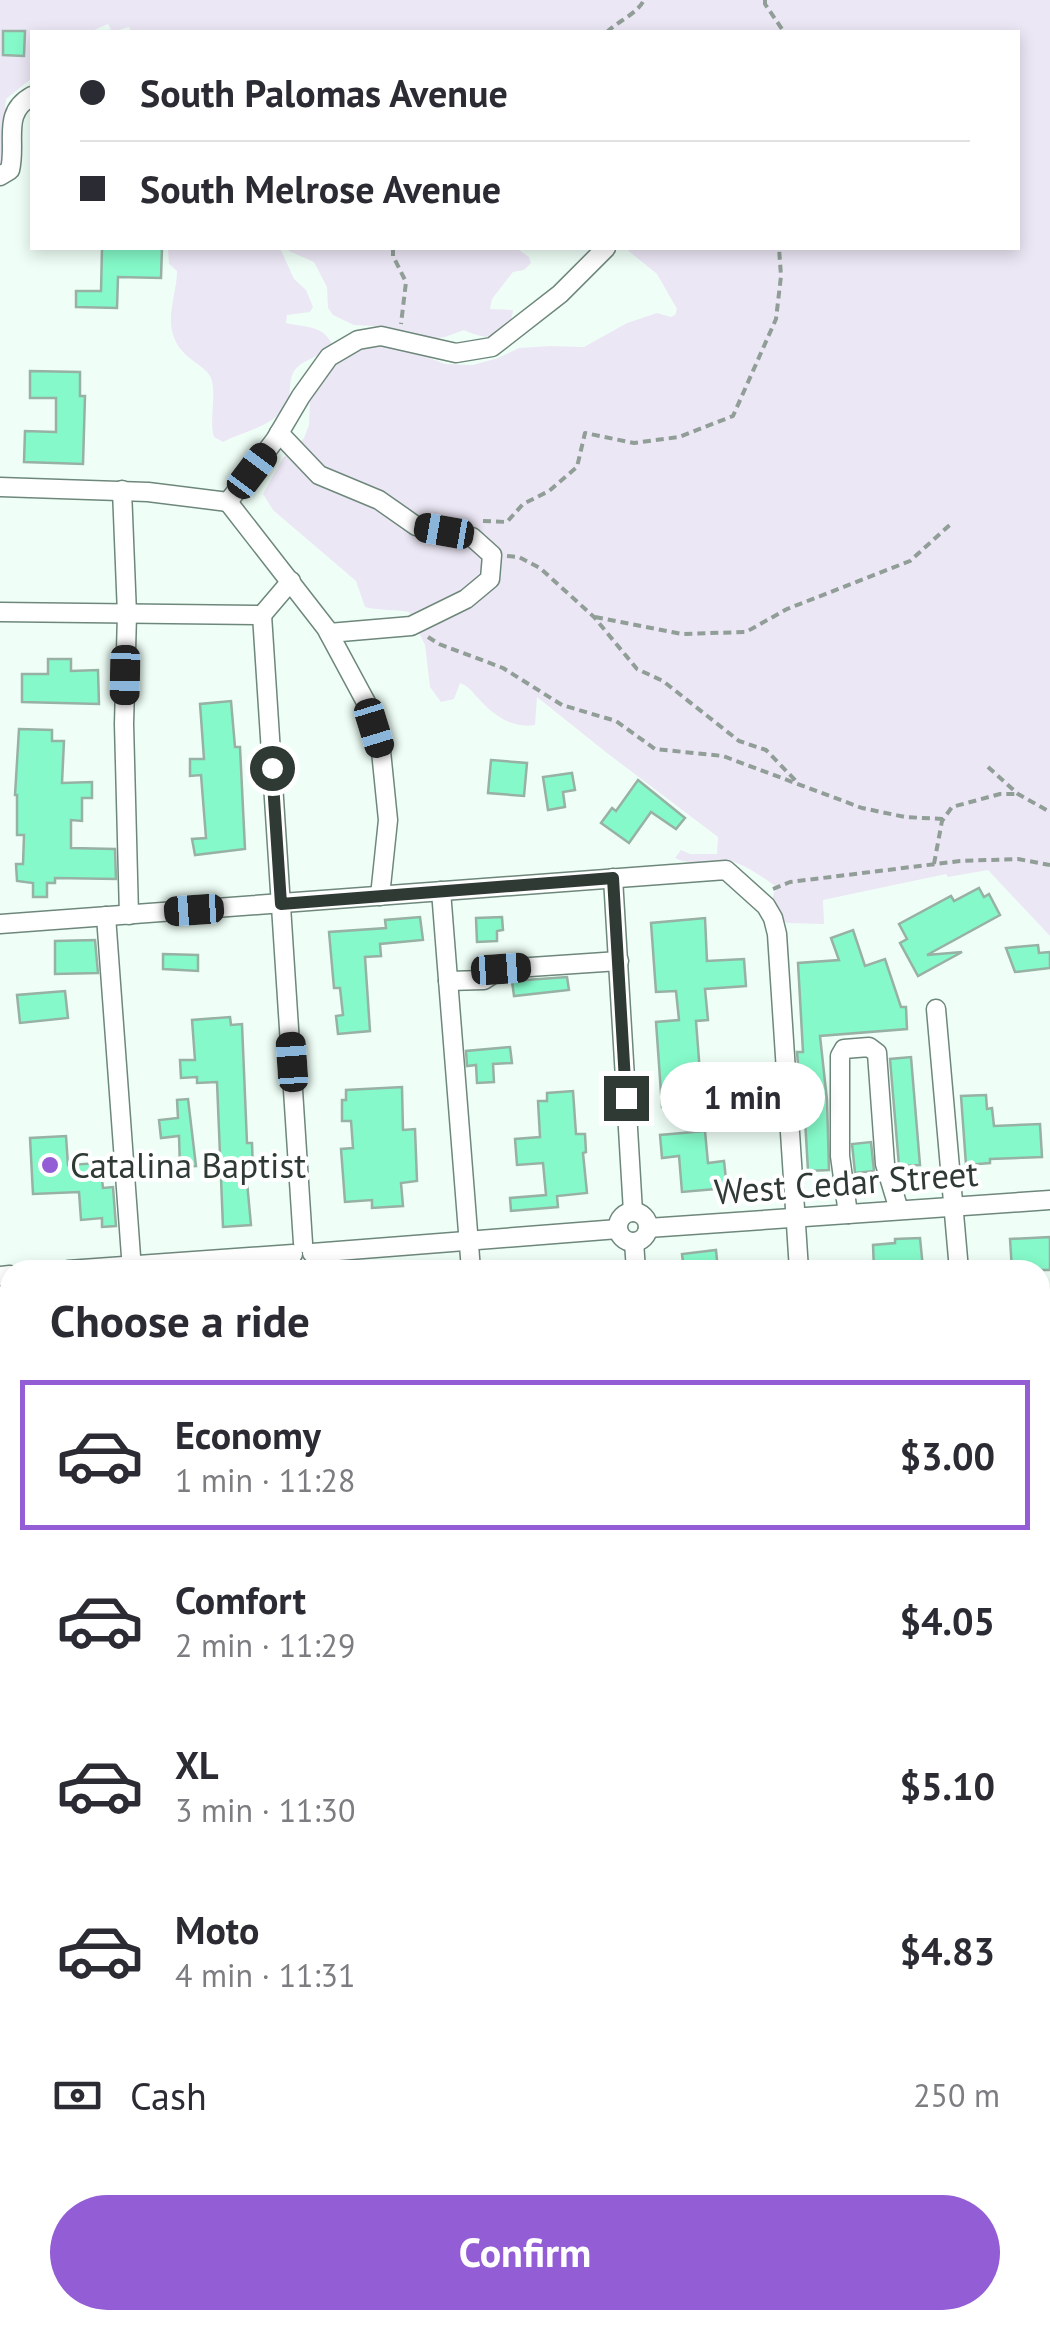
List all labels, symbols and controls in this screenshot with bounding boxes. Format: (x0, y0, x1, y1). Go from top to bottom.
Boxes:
text: South Palomas Avenue (140, 68, 508, 117)
text: South Melrose Avenue (140, 164, 501, 213)
car (222, 438, 282, 504)
car (412, 511, 476, 551)
car (109, 645, 141, 705)
car (351, 695, 397, 761)
route start (250, 746, 295, 791)
car (163, 893, 225, 927)
car (470, 952, 532, 986)
car (275, 1031, 309, 1093)
callout: 1 min (661, 1063, 826, 1133)
route end (604, 1076, 649, 1121)
text: 1 min (703, 1076, 782, 1118)
place label: Catalina Baptist (70, 1142, 306, 1188)
street label: West Cedar Street (712, 1150, 980, 1214)
marker: Catalina Baptist (39, 1154, 61, 1176)
text: Choose a ride (50, 1291, 310, 1349)
icon: car (55, 1410, 145, 1500)
text: Economy (175, 1410, 321, 1459)
text: $3.00 (899, 1431, 995, 1480)
text: 1 min · 11:28 (175, 1459, 355, 1501)
icon: car (55, 1575, 145, 1665)
text: Comfort (175, 1575, 306, 1624)
text: $4.05 (899, 1596, 995, 1645)
text: 2 min · 11:29 (175, 1624, 355, 1666)
icon: car (55, 1740, 145, 1830)
text: XL (175, 1740, 219, 1789)
text: $5.10 (899, 1761, 995, 1810)
text: 3 min · 11:30 (175, 1789, 355, 1831)
icon: car (55, 1905, 145, 1995)
text: Moto (175, 1905, 259, 1954)
text: $4.83 (899, 1926, 995, 1975)
text: 4 min · 11:31 (175, 1954, 355, 1996)
icon: cash (50, 2068, 105, 2123)
text: Cash (130, 2071, 207, 2120)
text: 250 m (913, 2074, 1000, 2116)
button: Confirm (50, 2195, 1000, 2310)

